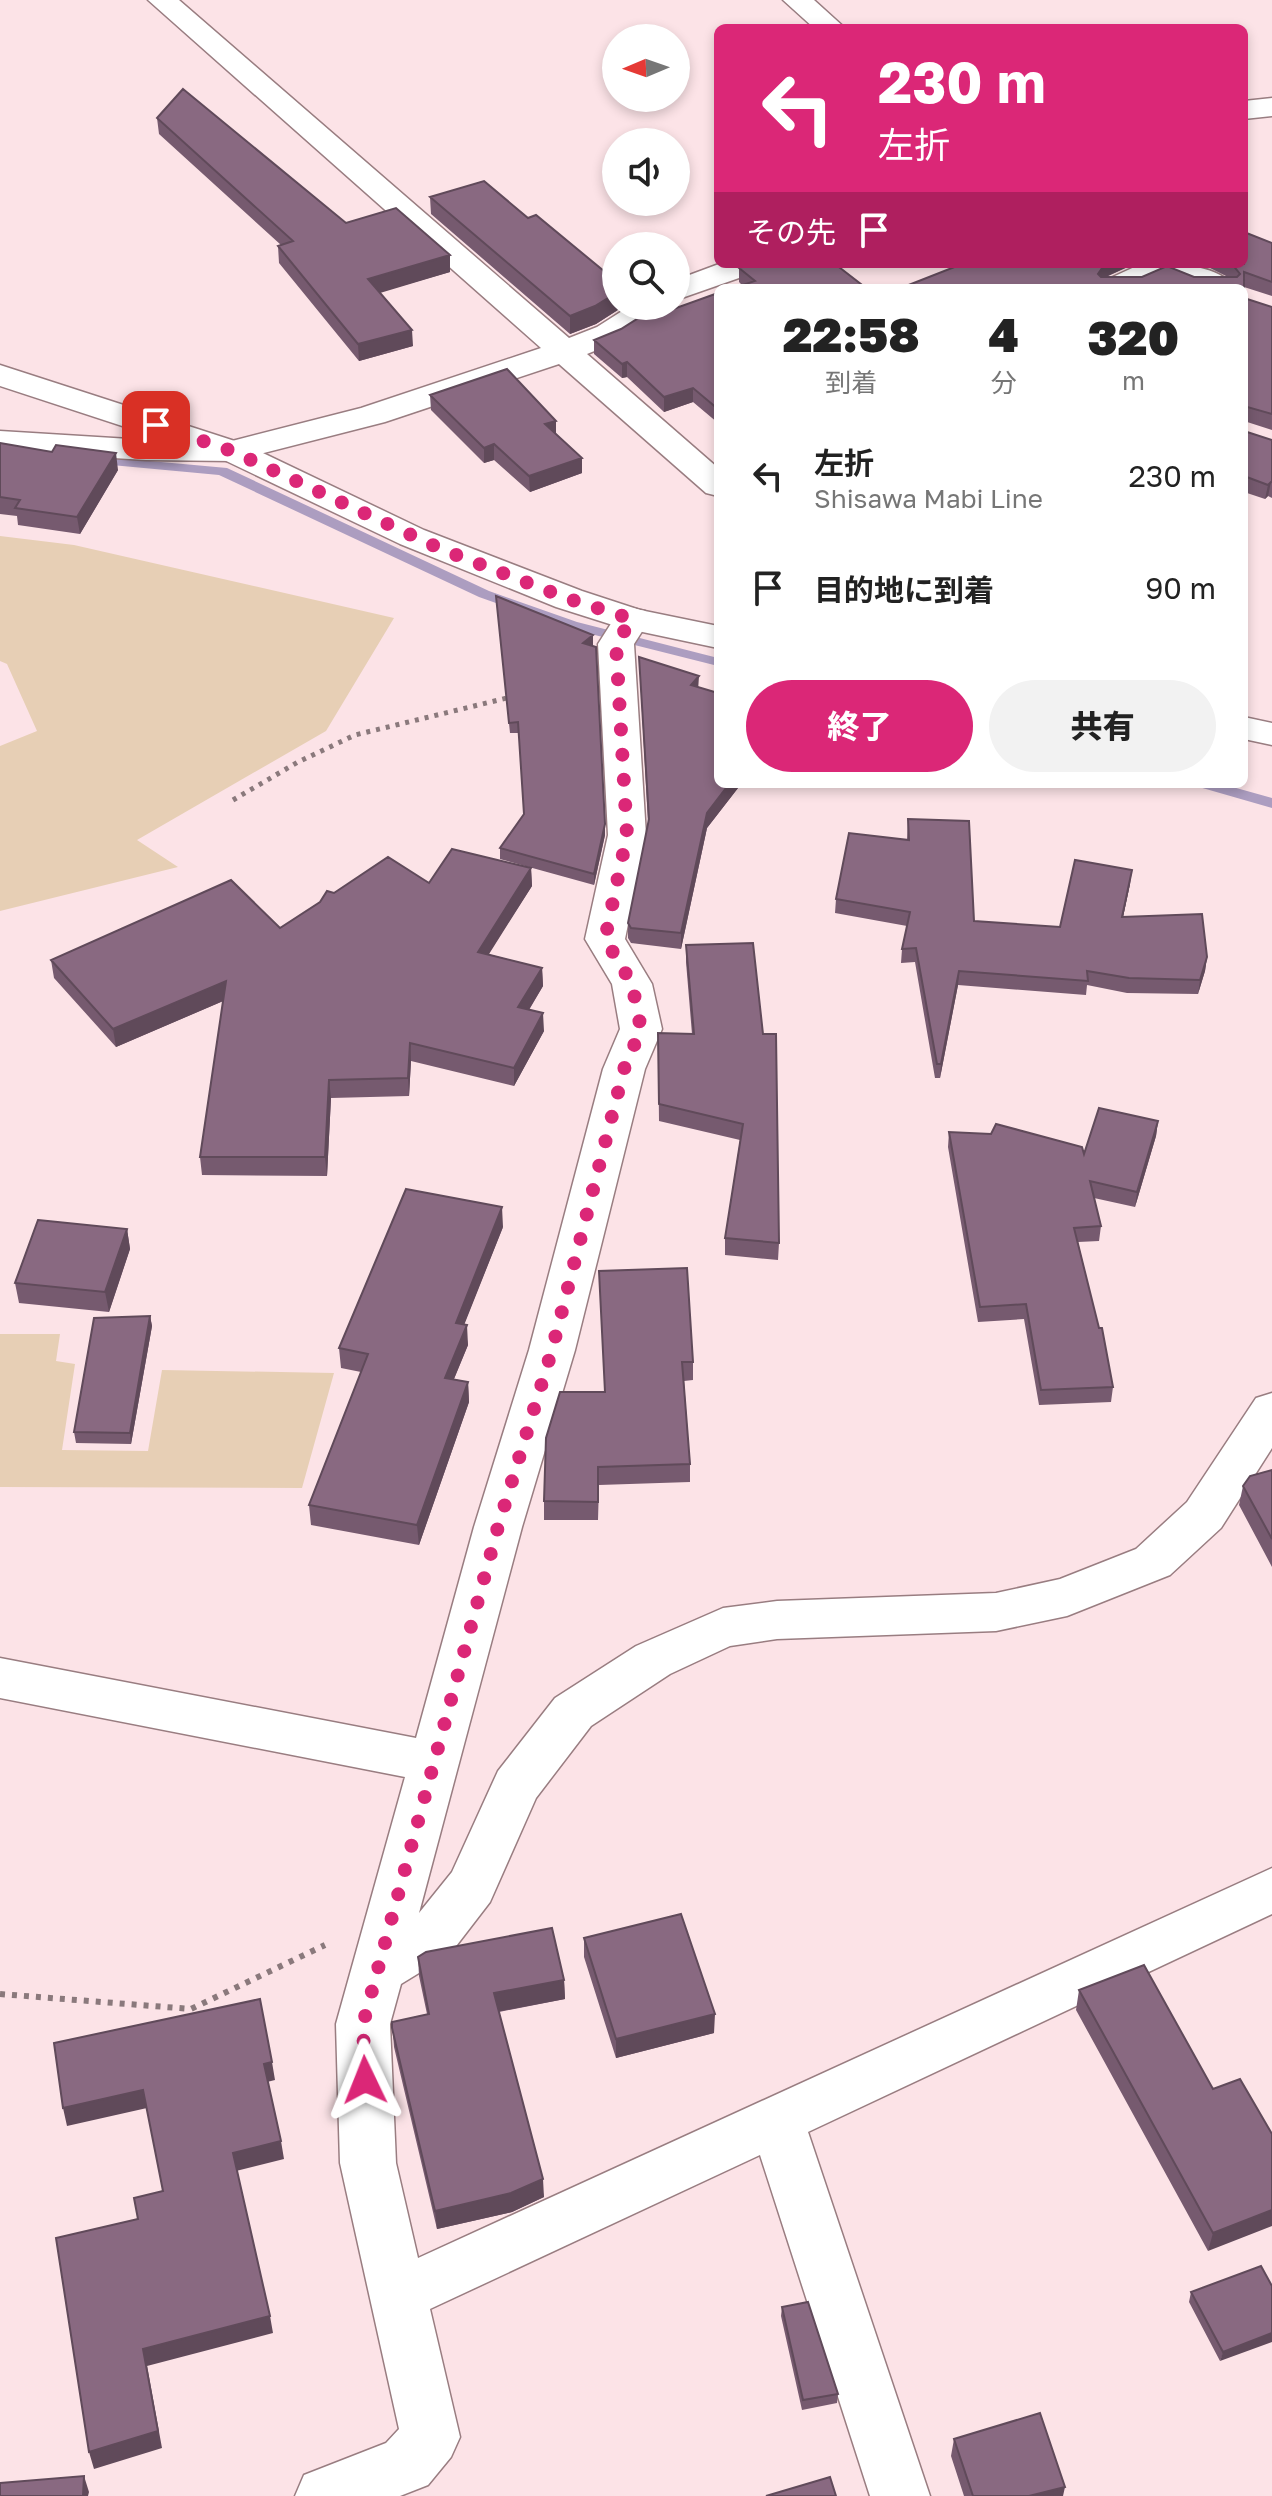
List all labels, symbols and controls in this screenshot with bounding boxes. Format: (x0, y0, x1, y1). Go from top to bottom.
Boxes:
north arrow (602, 24, 690, 112)
map controls (602, 24, 690, 320)
text: 230 m (878, 48, 1046, 115)
icon: left (746, 56, 850, 160)
text: 左折 (878, 123, 950, 166)
button: sound (602, 128, 690, 216)
icon: arrive (852, 208, 896, 252)
text: その先 (746, 214, 836, 250)
button: search (602, 232, 690, 320)
text: 22:58 (783, 305, 920, 363)
text: 4 (988, 305, 1019, 363)
text: 320 (1088, 308, 1179, 366)
text: m (1122, 365, 1145, 396)
text: 到着 (825, 367, 877, 398)
text: 分 (991, 367, 1017, 398)
pin (122, 391, 190, 459)
icon: arrive (134, 403, 178, 447)
text: 左折 (814, 445, 874, 481)
icon: left (746, 454, 790, 498)
text: 230 m (1128, 458, 1216, 494)
text: Shisawa Mabi Line (814, 483, 1043, 514)
icon: arrive (746, 566, 790, 610)
text: 90 m (1145, 570, 1216, 606)
text: 目的地に到着 (814, 572, 994, 608)
button: 終了 (746, 680, 973, 772)
button: 共有 (989, 680, 1216, 772)
position arrow (323, 2038, 407, 2122)

